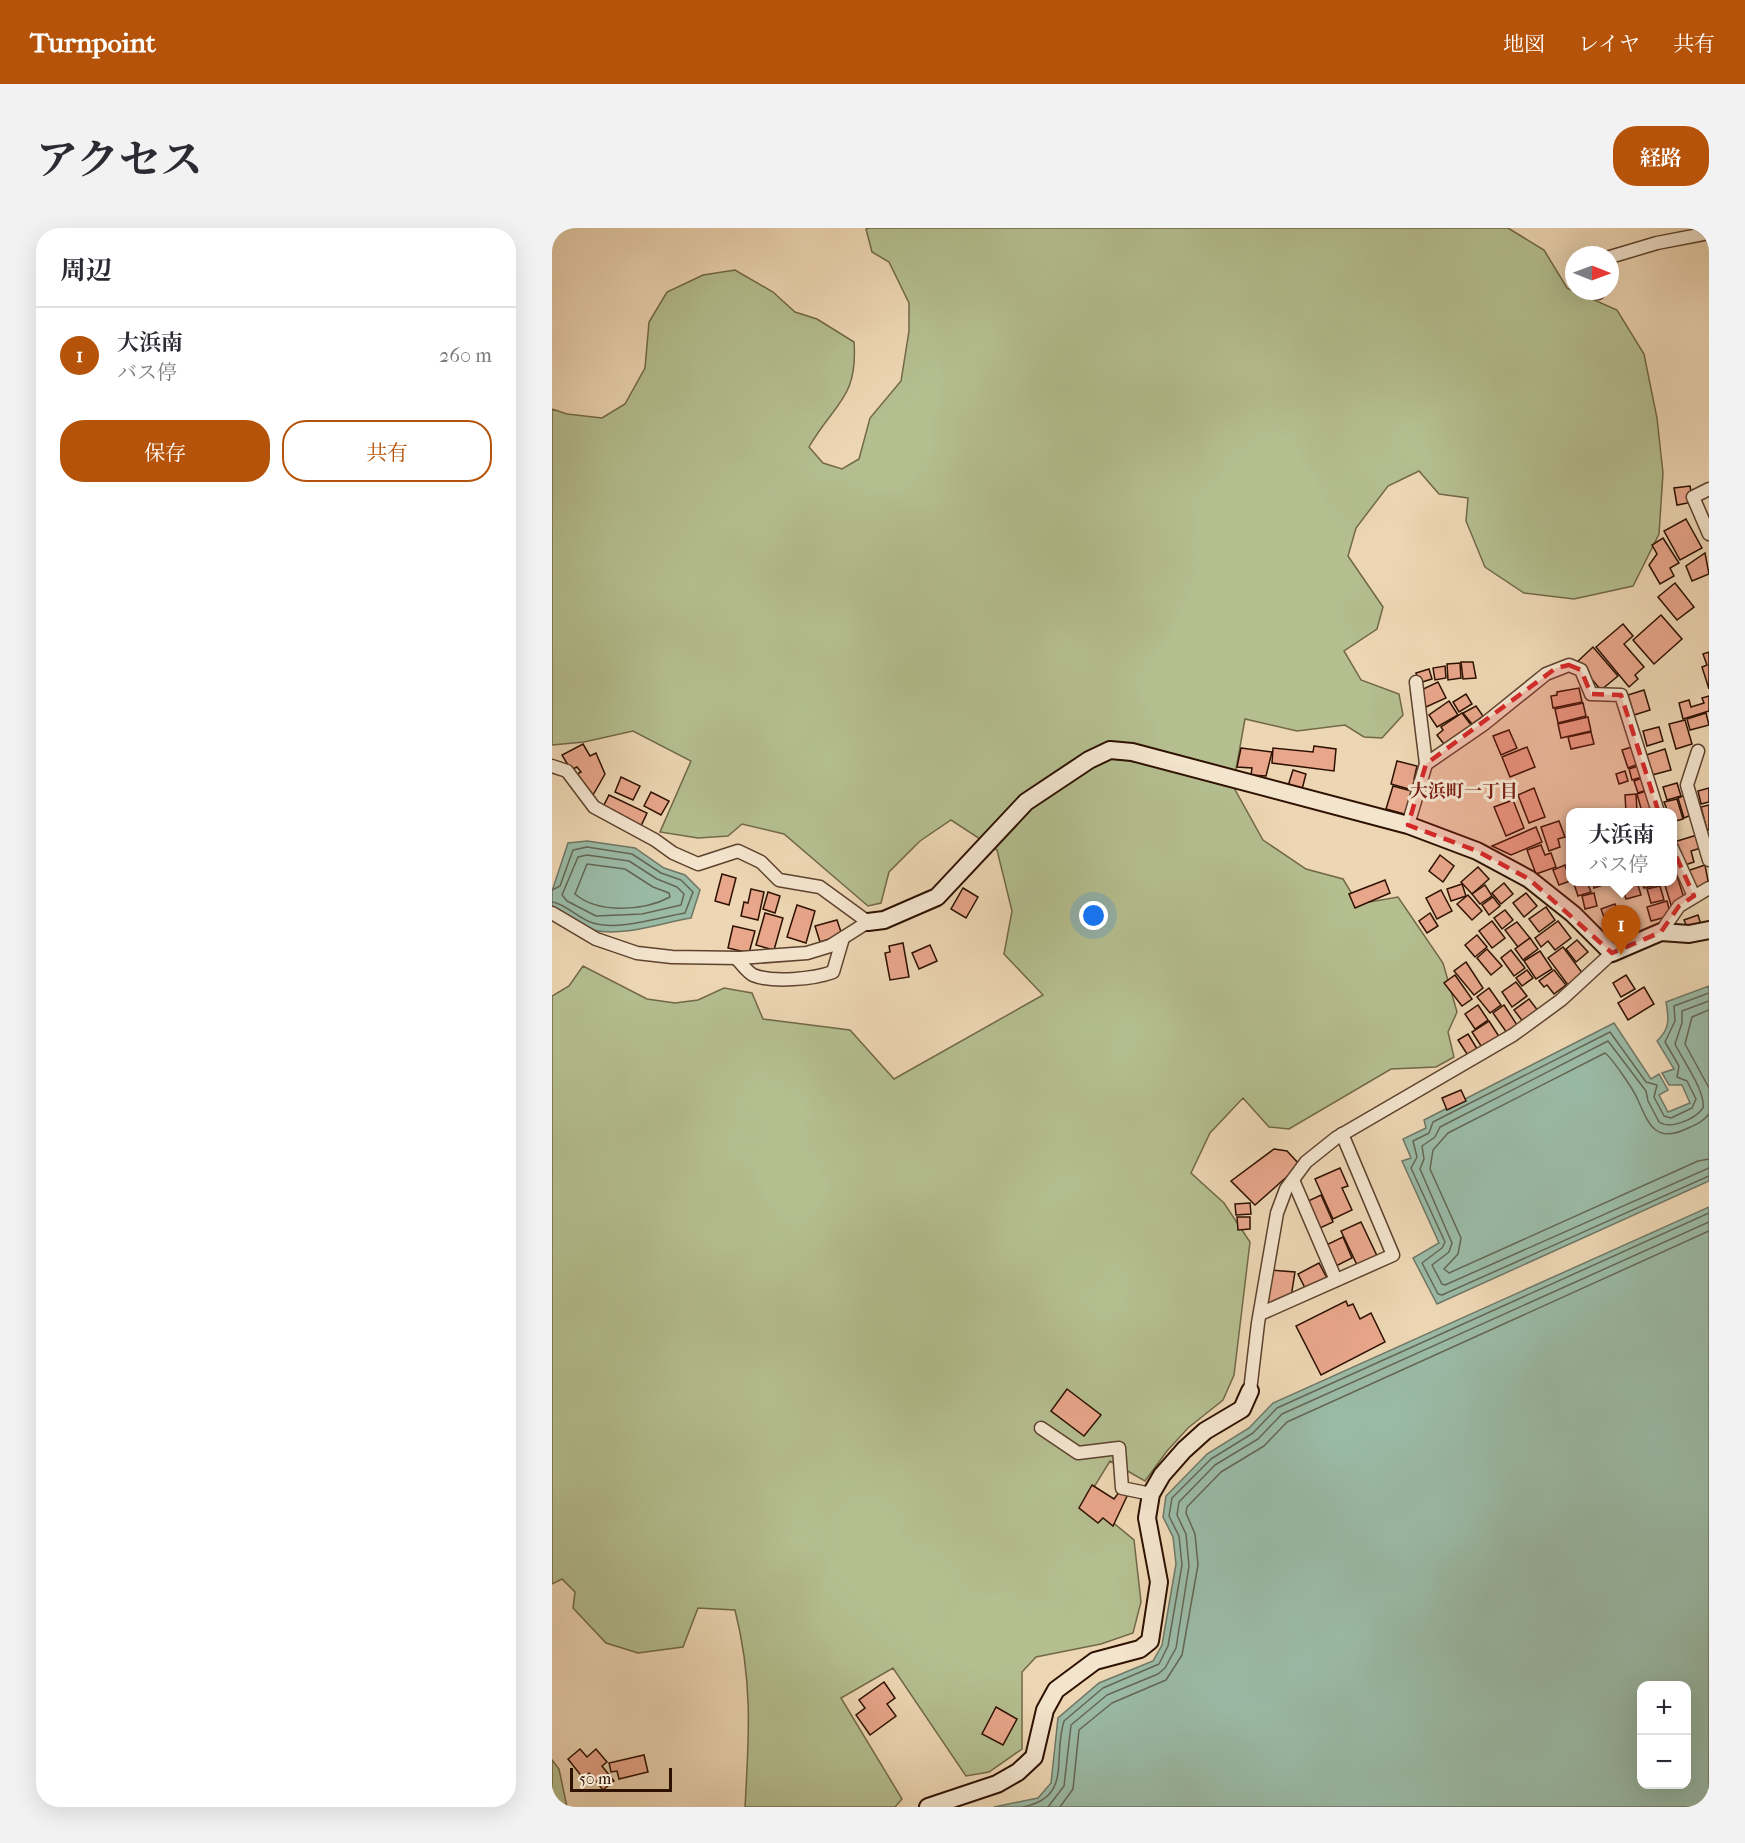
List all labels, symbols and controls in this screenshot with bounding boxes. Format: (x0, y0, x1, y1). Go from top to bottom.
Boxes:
text: Turnpoint (30, 26, 156, 59)
text: 地図 (1503, 32, 1545, 56)
text: レイヤ (1578, 32, 1640, 56)
text: 共有 (1673, 32, 1715, 56)
button: 経路 (1613, 126, 1709, 186)
text: アクセス (36, 136, 203, 185)
north arrow (1565, 246, 1619, 300)
text: 周辺 (60, 255, 112, 286)
text: 大浜南 (117, 330, 183, 356)
text: 1 (76, 344, 83, 367)
text: 260 m (439, 344, 492, 367)
text: バス停 (117, 361, 177, 384)
button: 保存 (60, 420, 270, 482)
button: 共有 (282, 420, 492, 482)
district label: 大浜町一丁目 (1410, 781, 1518, 802)
popup (1566, 808, 1677, 886)
text: 大浜南 (1588, 822, 1655, 848)
text: バス停 (1588, 853, 1648, 876)
your location (1079, 901, 1108, 930)
pin: 1 (1602, 906, 1640, 955)
map controls (1637, 1681, 1691, 1789)
button: + (1637, 1681, 1691, 1735)
button: − (1637, 1735, 1691, 1789)
scale bar (570, 1765, 672, 1792)
text: 50 m (579, 1769, 611, 1788)

